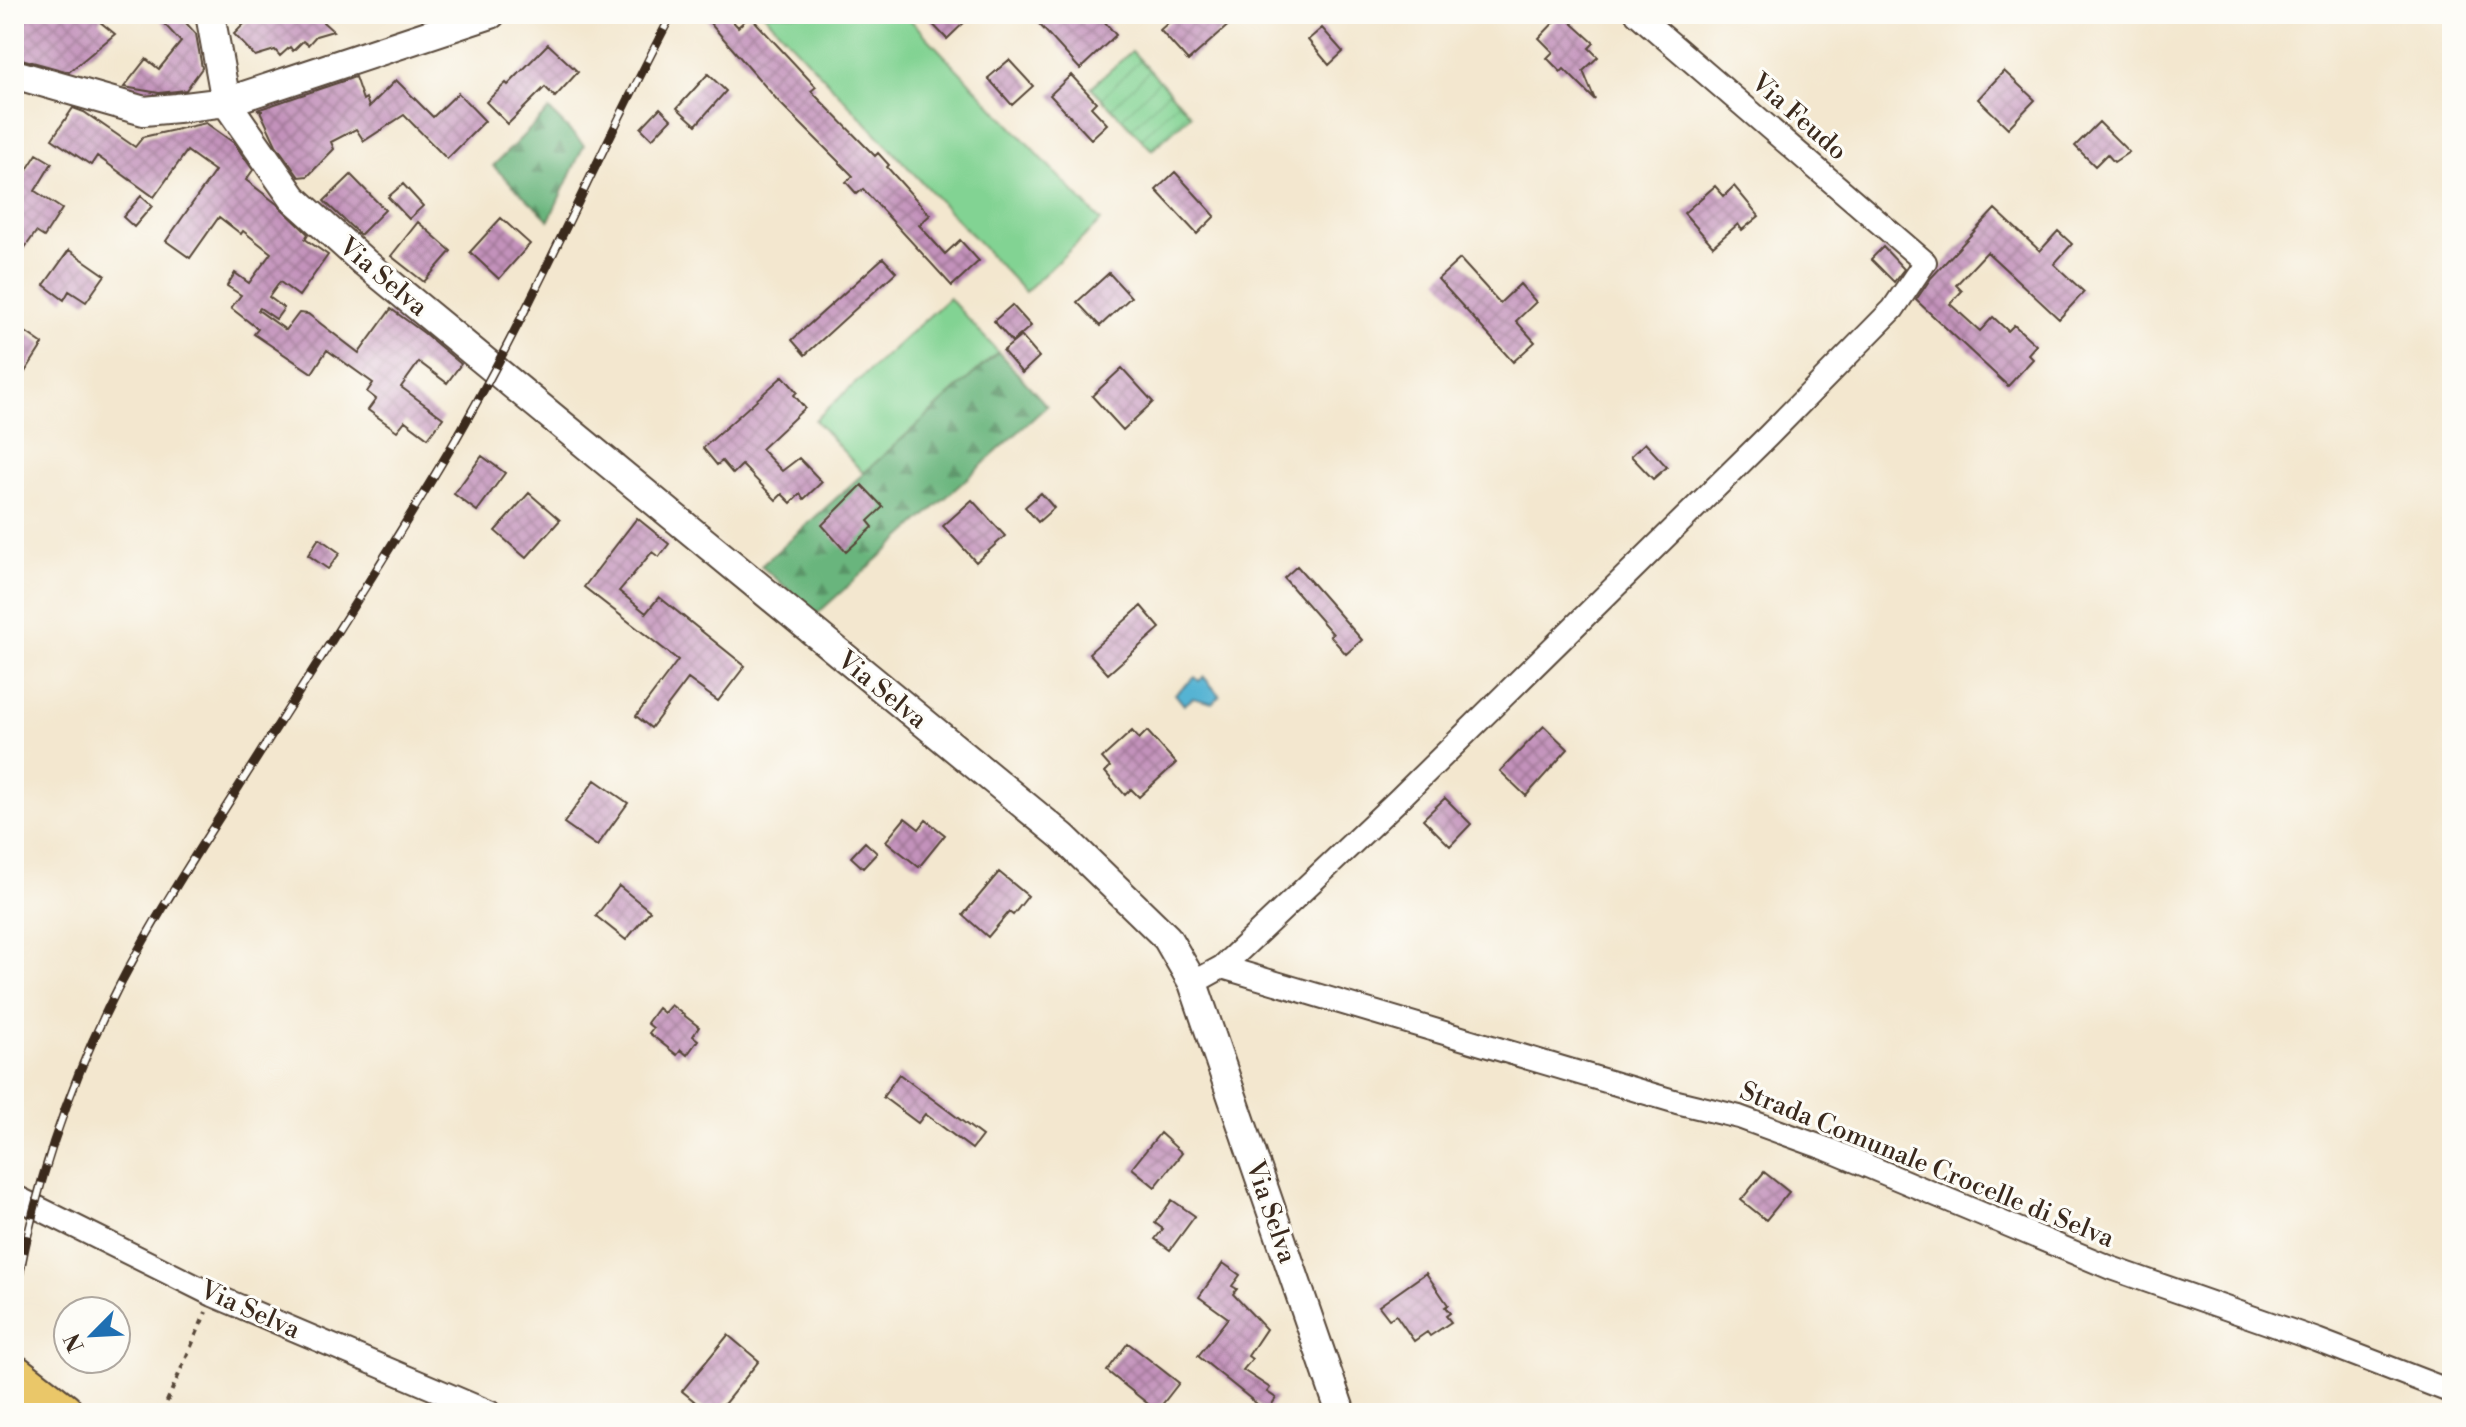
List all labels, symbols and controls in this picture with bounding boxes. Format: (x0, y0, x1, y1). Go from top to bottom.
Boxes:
street label: Via Feudo (1744, 66, 1854, 167)
street label: Via Selva (331, 230, 435, 324)
street label: Via Selva (830, 644, 934, 736)
street label: Strada Comunale Crocelle di Selva (1735, 1075, 2120, 1255)
street label: Via Selva (1238, 1156, 1304, 1268)
street label: Via Selva (194, 1273, 306, 1347)
north arrow (52, 1295, 132, 1375)
text: N (59, 1329, 91, 1356)

